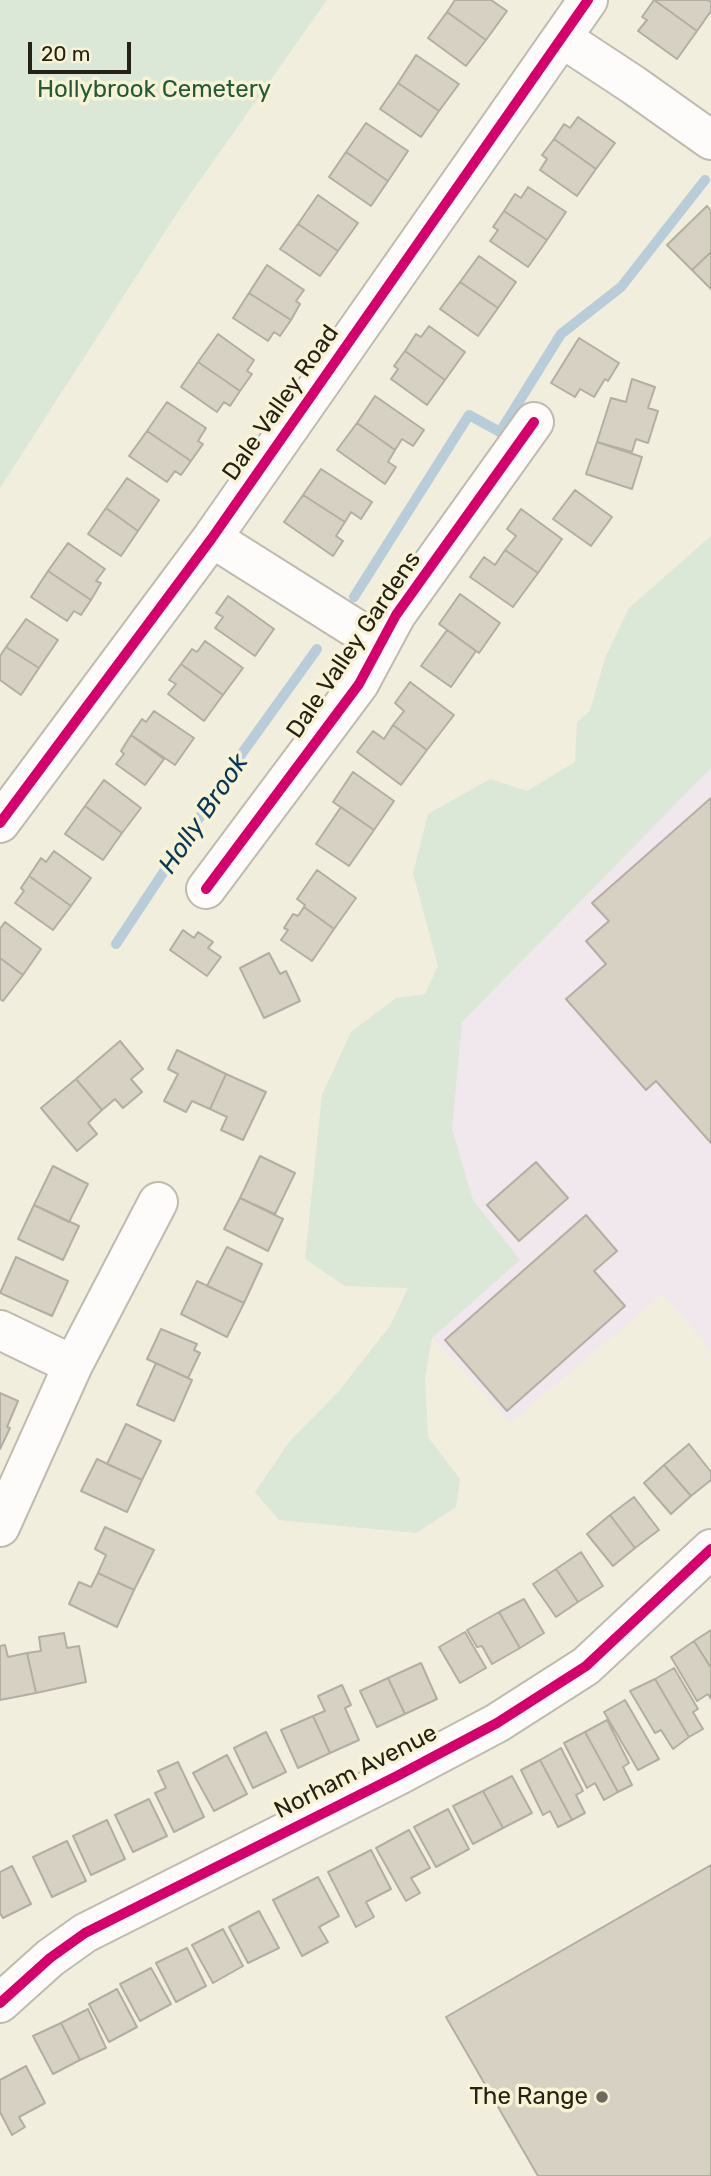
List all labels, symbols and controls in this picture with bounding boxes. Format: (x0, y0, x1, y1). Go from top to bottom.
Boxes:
scale bar (32, 28, 135, 72)
text: 20 m (41, 41, 90, 66)
park label: Hollybrook Cemetery (37, 76, 271, 104)
street label: Dale Valley Road (217, 320, 345, 486)
street label: Dale Valley Gardens (281, 546, 427, 744)
water label: Holly Brook (153, 748, 255, 880)
street label: Norham Avenue (270, 1719, 442, 1825)
place label: The Range (469, 2083, 588, 2111)
marker: The Range (594, 2089, 610, 2105)

